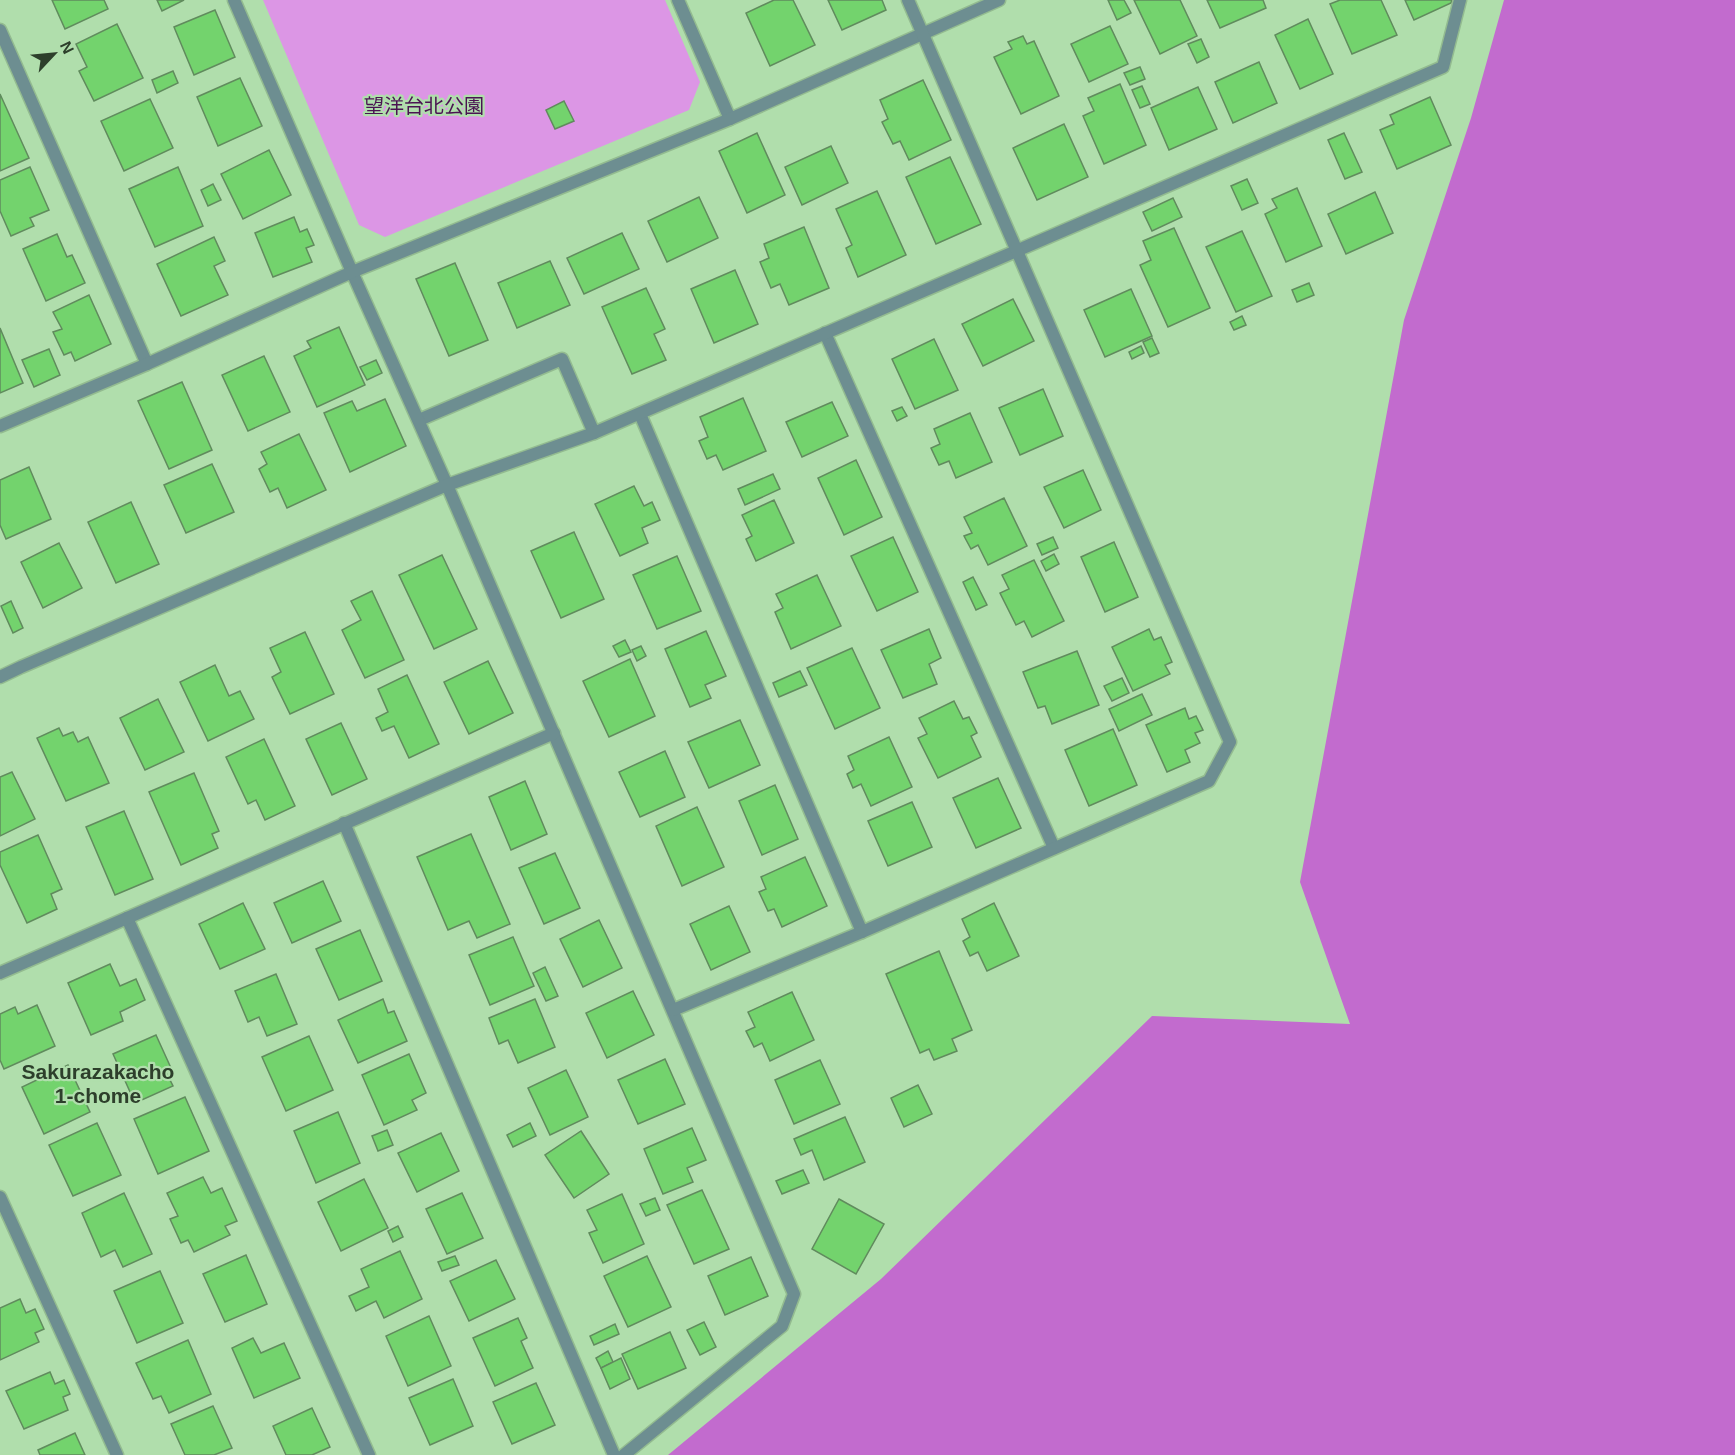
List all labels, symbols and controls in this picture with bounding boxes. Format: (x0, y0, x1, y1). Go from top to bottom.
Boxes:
north arrow (24, 24, 84, 84)
text: N (57, 39, 77, 57)
park label: 望洋台北公園 (364, 95, 484, 117)
district label: Sakurazakacho 1-chome (22, 1060, 174, 1107)

